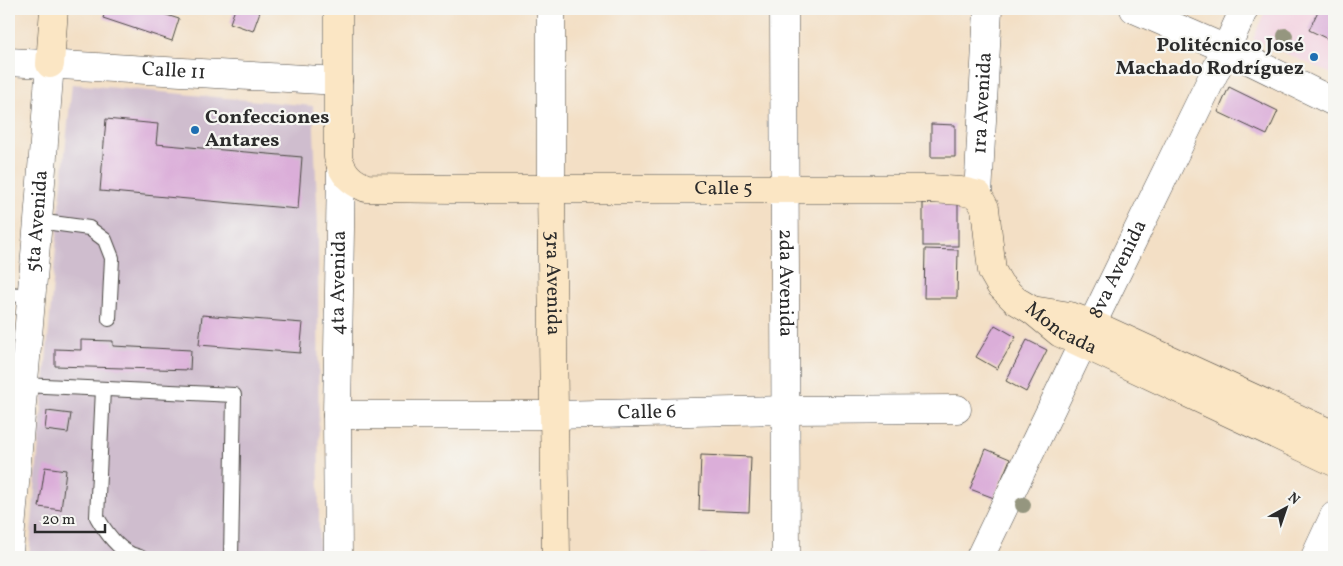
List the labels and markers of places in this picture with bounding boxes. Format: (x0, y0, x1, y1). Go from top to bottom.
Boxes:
place label: Politécnico José Machado Rodríguez (1116, 32, 1304, 83)
marker: Politécnico José Machado Rodríguez (1308, 51, 1320, 63)
place label: Confecciones Antares (205, 104, 330, 155)
marker: Confecciones Antares (189, 124, 201, 136)

